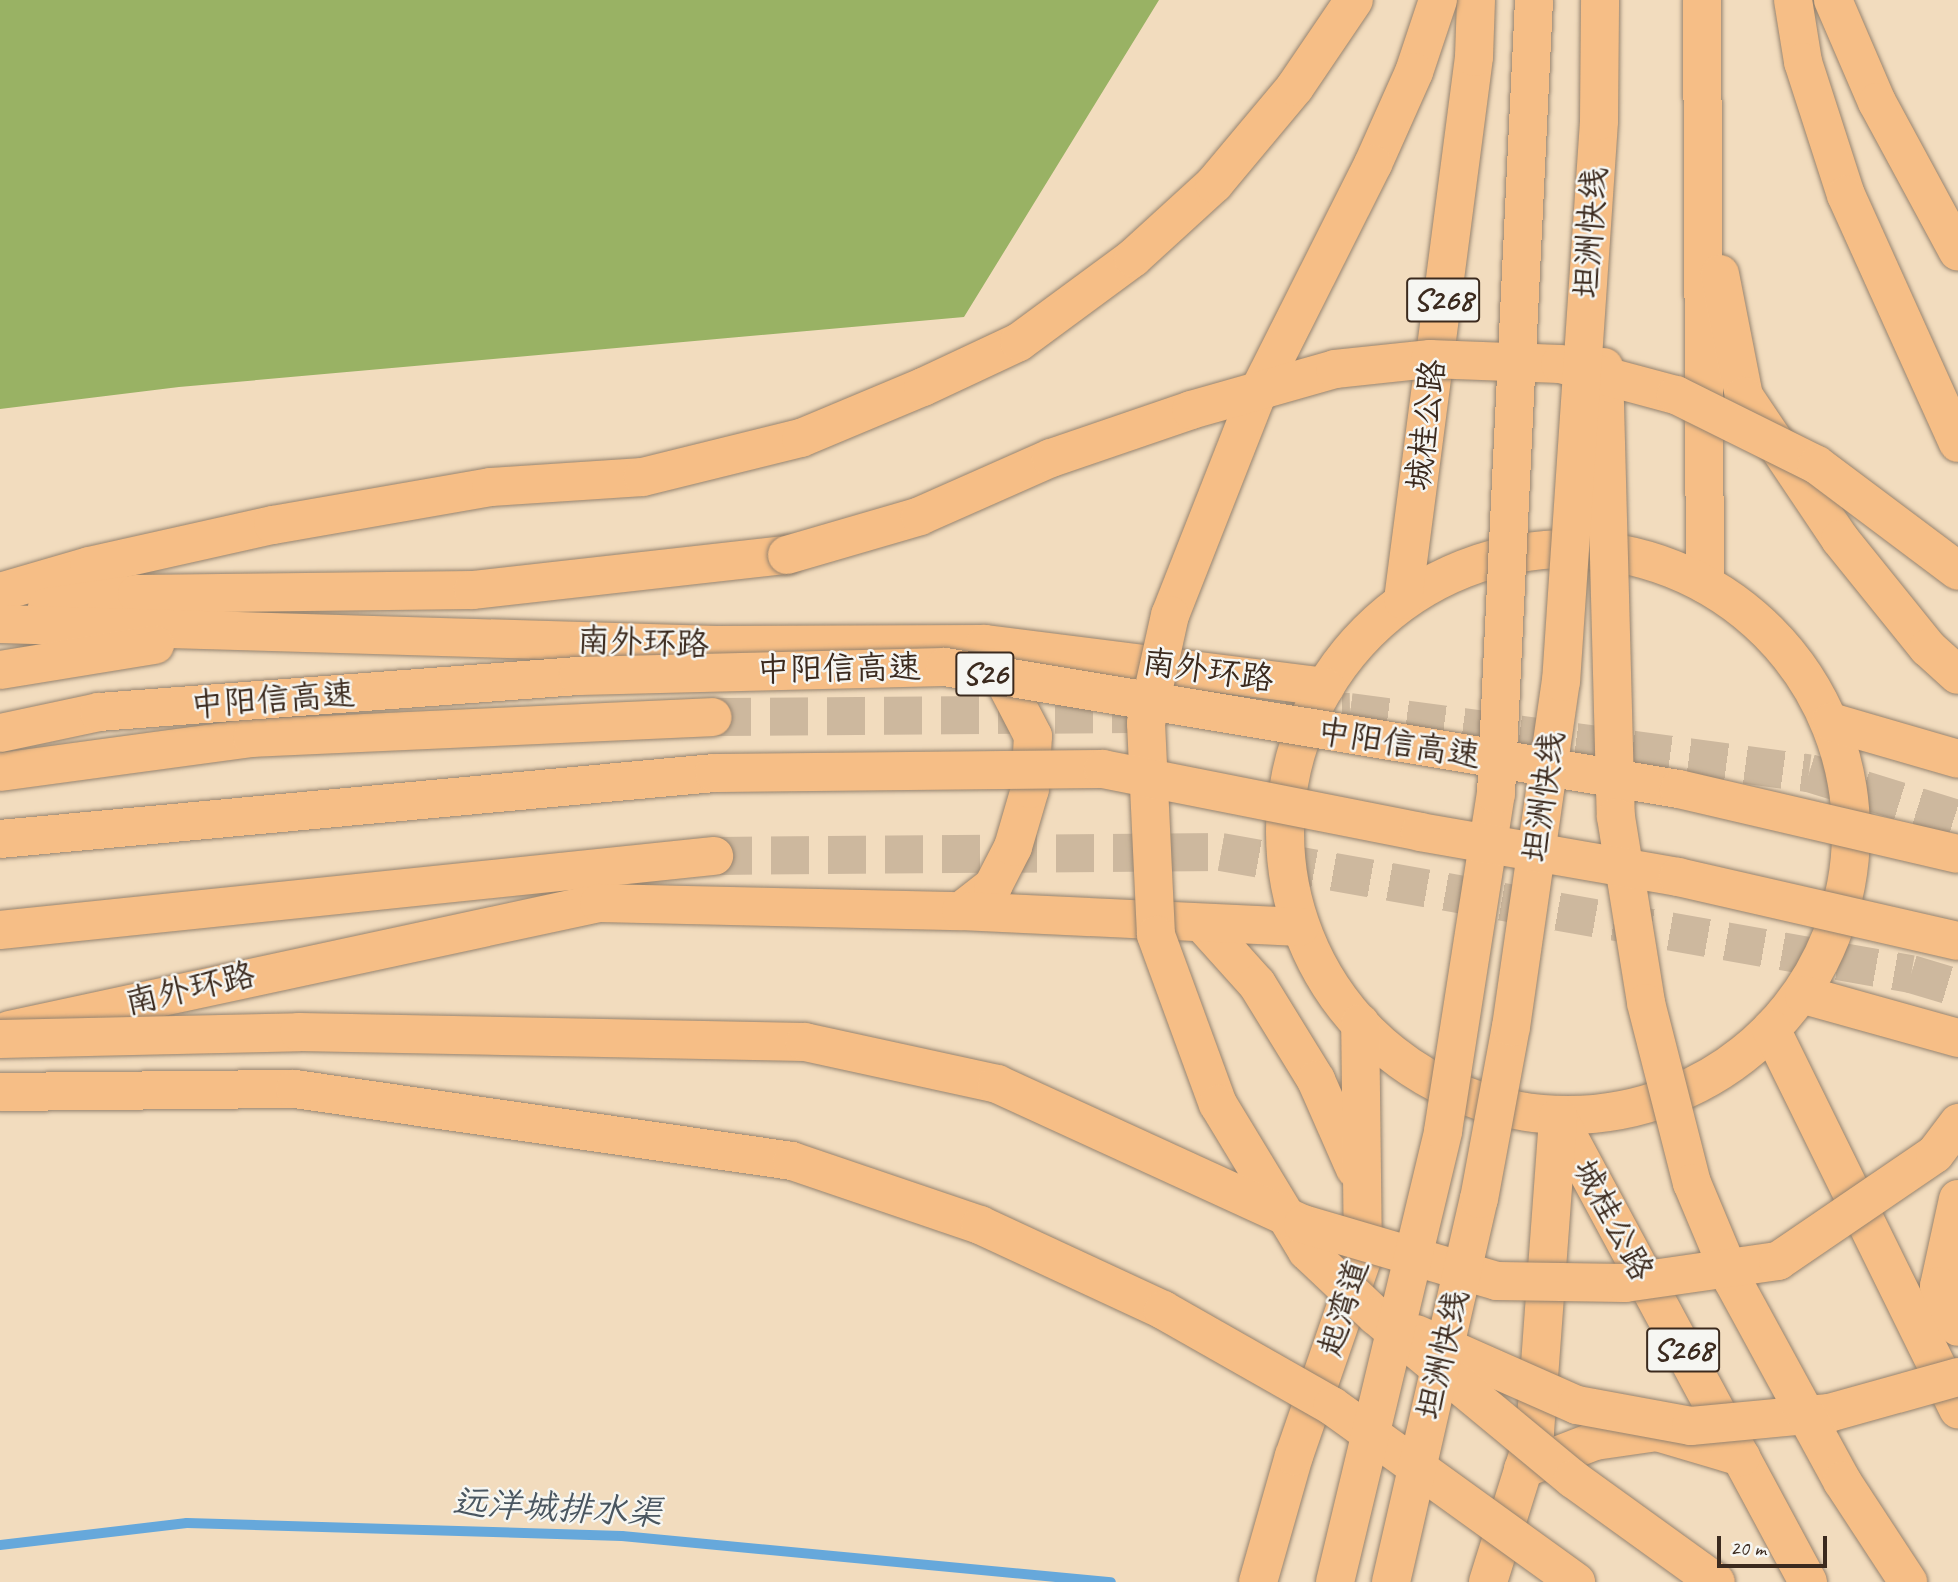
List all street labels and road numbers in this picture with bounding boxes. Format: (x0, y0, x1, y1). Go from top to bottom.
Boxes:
street label: 坦洲快线 (1567, 166, 1615, 300)
road number: S268 (1404, 272, 1482, 328)
street label: 城桂公路 (1398, 357, 1454, 493)
street label: 南外环路 (576, 621, 710, 665)
street label: 南外环路 (1140, 642, 1276, 700)
road number: S26 (955, 646, 1015, 702)
street label: 中阳信高速 (756, 648, 922, 690)
street label: 中阳信高速 (189, 674, 357, 726)
street label: 中阳信高速 (1314, 712, 1484, 776)
street label: 坦洲快线 (1515, 729, 1573, 865)
street label: 南外环路 (121, 955, 259, 1023)
street label: 城桂公路 (1565, 1152, 1661, 1288)
street label: 起湾道 (1311, 1255, 1377, 1361)
street label: 坦洲快线 (1409, 1286, 1477, 1424)
road number: S268 (1644, 1322, 1722, 1378)

